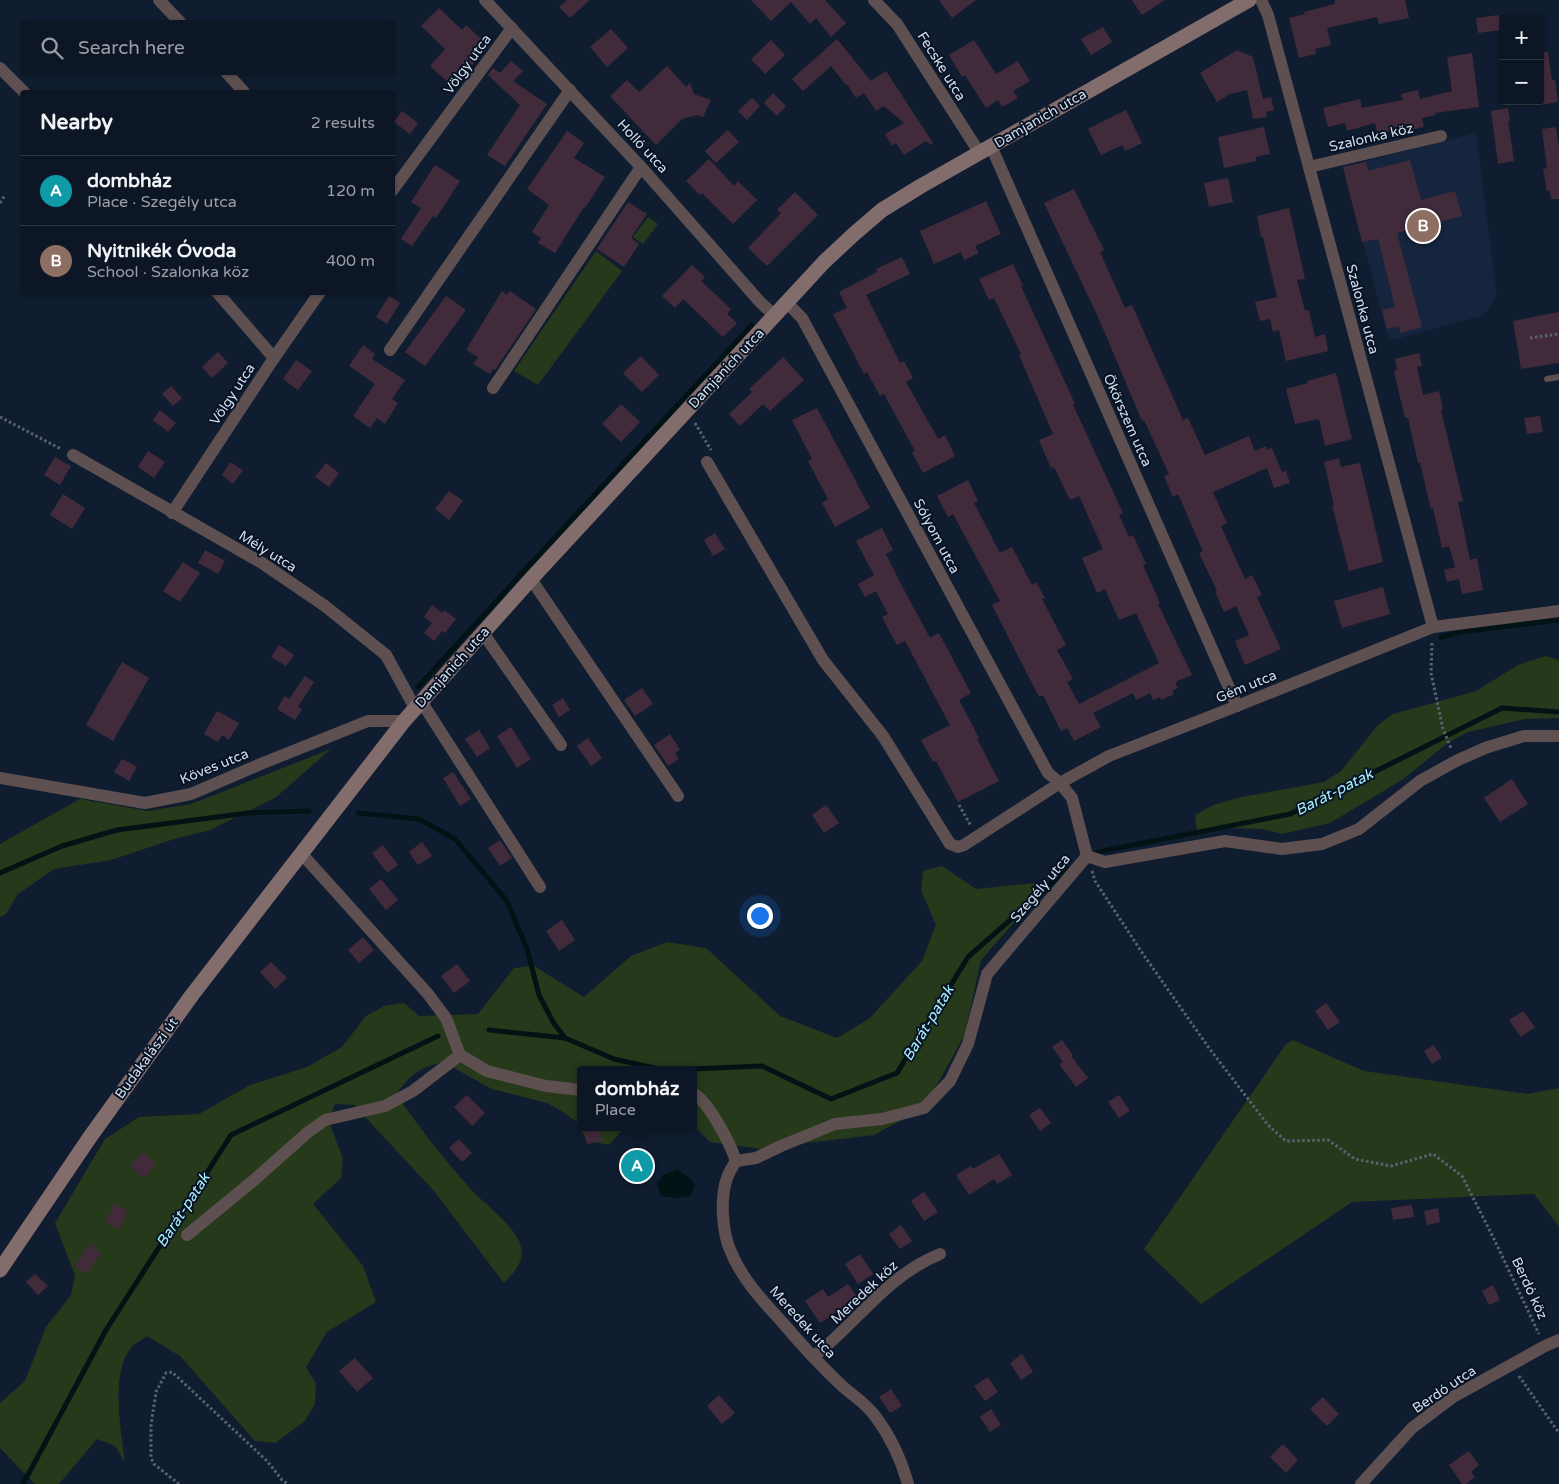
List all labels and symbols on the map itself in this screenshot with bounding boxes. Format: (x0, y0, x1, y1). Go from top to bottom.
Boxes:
street label: Fecske utca (914, 29, 970, 104)
street label: Völgy utca (440, 31, 495, 98)
street label: Damjanich utca (991, 85, 1089, 152)
street label: Holló utca (614, 116, 672, 177)
street label: Szalonka köz (1327, 120, 1415, 155)
pin: B (1407, 207, 1439, 245)
street label: Szalonka utca (1342, 262, 1383, 356)
street label: Damjanich utca (685, 325, 768, 412)
street label: Völgy utca (206, 360, 259, 428)
street label: Ökörszem utca (1099, 371, 1156, 469)
street label: Sólyom utca (910, 496, 963, 576)
street label: Mély utca (236, 527, 300, 576)
street label: Damjanich utca (412, 623, 493, 711)
street label: Gém utca (1213, 667, 1279, 706)
street label: Köves utca (177, 745, 251, 788)
water label: Barát-patak (1292, 764, 1377, 819)
street label: Szegély utca (1007, 851, 1074, 926)
your location (747, 903, 773, 929)
water label: Barát-patak (898, 980, 958, 1064)
street label: Budakalászi út (111, 1014, 182, 1102)
pin: A (621, 1147, 653, 1185)
water label: Barát-patak (152, 1168, 215, 1250)
street label: Berdó köz (1508, 1254, 1551, 1322)
street label: Meredek köz (827, 1257, 901, 1328)
street label: Meredek utca (766, 1283, 840, 1362)
street label: Berdó utca (1409, 1362, 1479, 1417)

